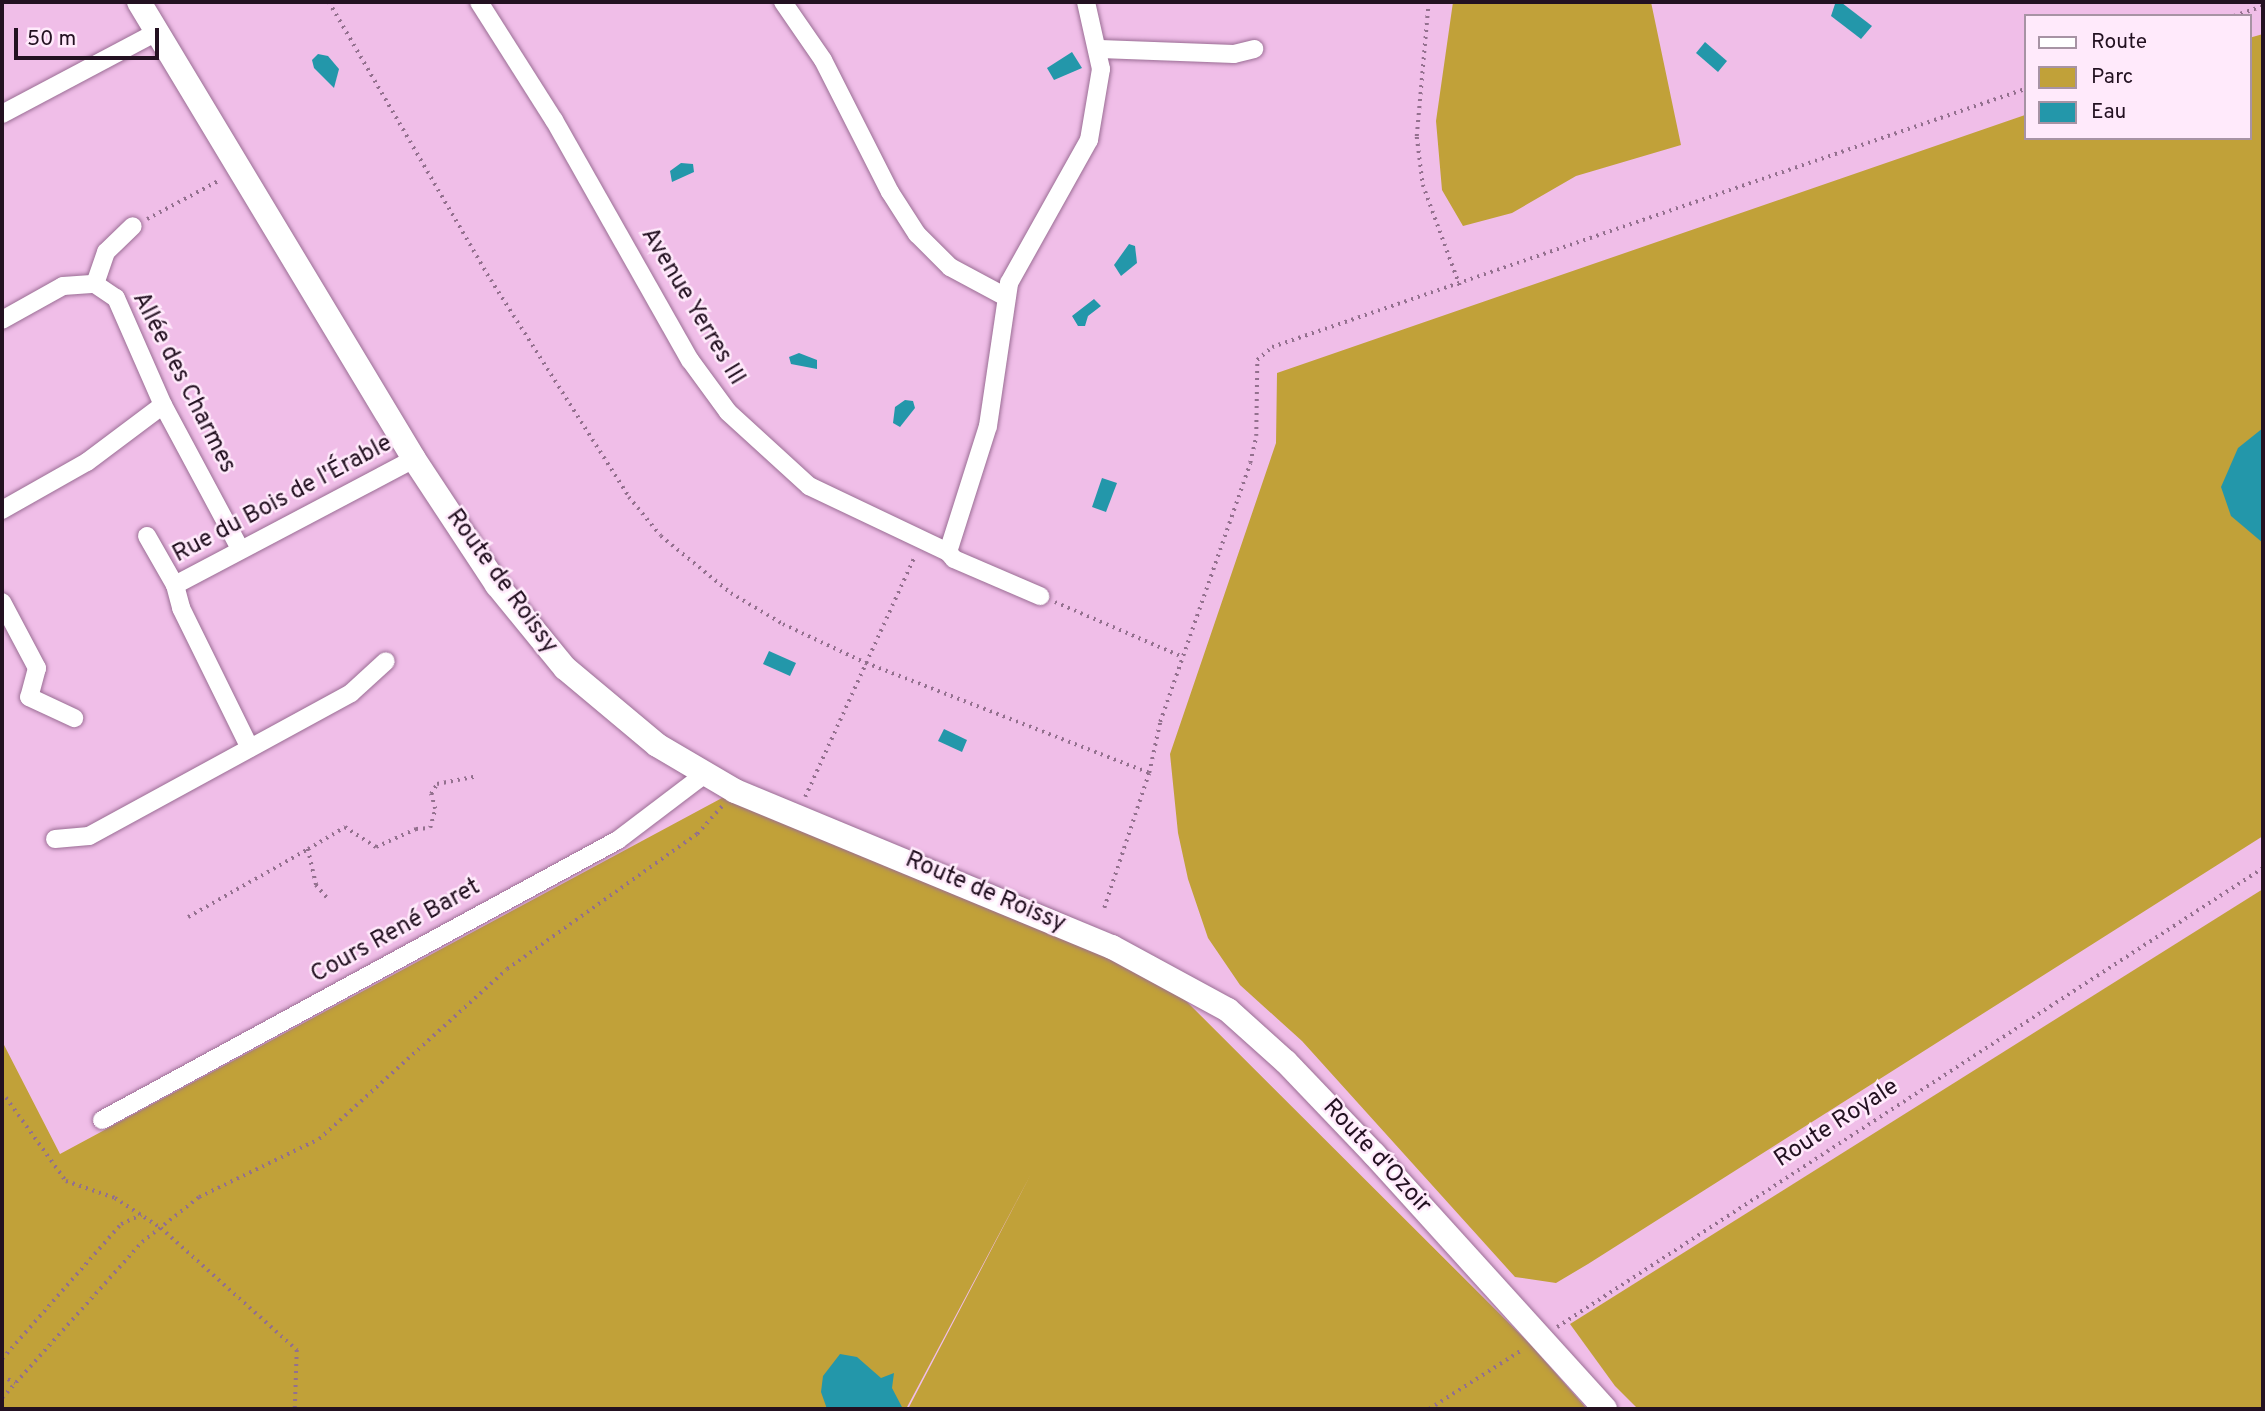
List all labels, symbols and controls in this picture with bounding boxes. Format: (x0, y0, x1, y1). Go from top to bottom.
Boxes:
scale bar (18, 14, 163, 58)
legend (2024, 14, 2251, 140)
text: 50 m (27, 26, 76, 53)
text: Route (2091, 29, 2147, 56)
text: Parc (2091, 64, 2133, 91)
text: Eau (2091, 99, 2126, 126)
street label: Avenue Yerres III (633, 223, 751, 391)
street label: Allée des Charmes (125, 288, 241, 478)
street label: Rue du Bois de l'Érable (168, 430, 398, 570)
street label: Route de Roissy (439, 504, 563, 660)
street label: Route de Roissy (901, 846, 1069, 940)
street label: Cours René Baret (306, 874, 486, 990)
street label: Route Royale (1769, 1073, 1905, 1175)
street label: Route d'Ozoir (1316, 1094, 1436, 1220)

